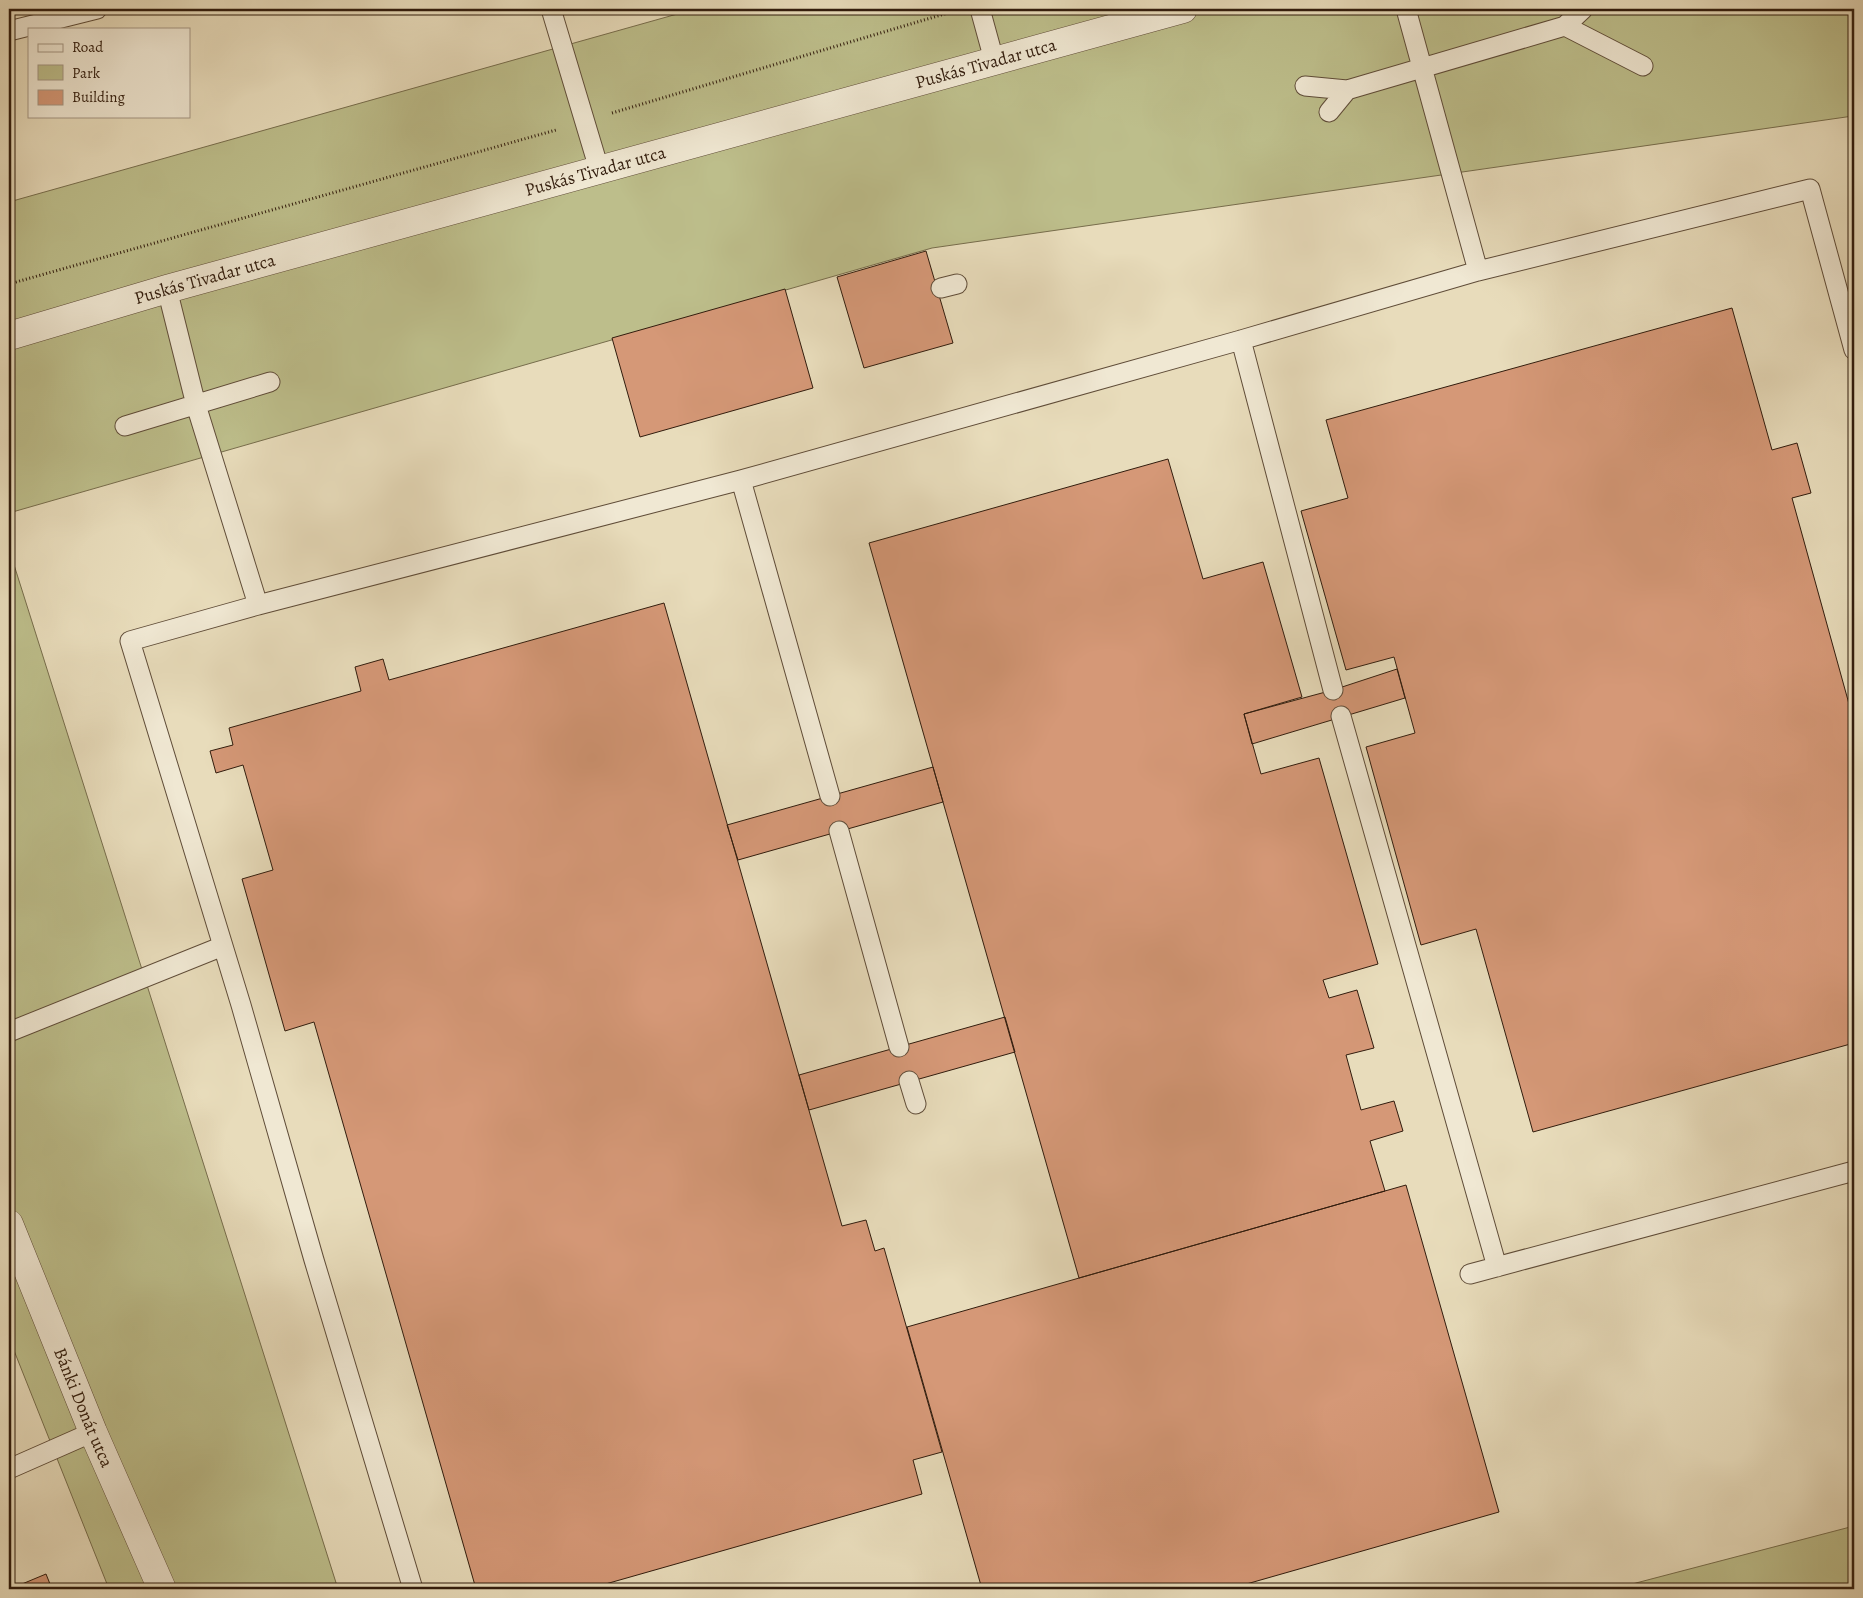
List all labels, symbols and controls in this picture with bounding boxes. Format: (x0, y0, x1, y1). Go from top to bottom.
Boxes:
legend (28, 28, 190, 118)
street label: Puskás Tivadar utca (912, 32, 1059, 94)
text: Road (72, 37, 104, 57)
text: Park (72, 63, 101, 83)
text: Building (72, 87, 125, 107)
street label: Puskás Tivadar utca (522, 140, 669, 202)
street label: Puskás Tivadar utca (131, 248, 279, 310)
street label: Bánki Donát utca (48, 1344, 119, 1472)

